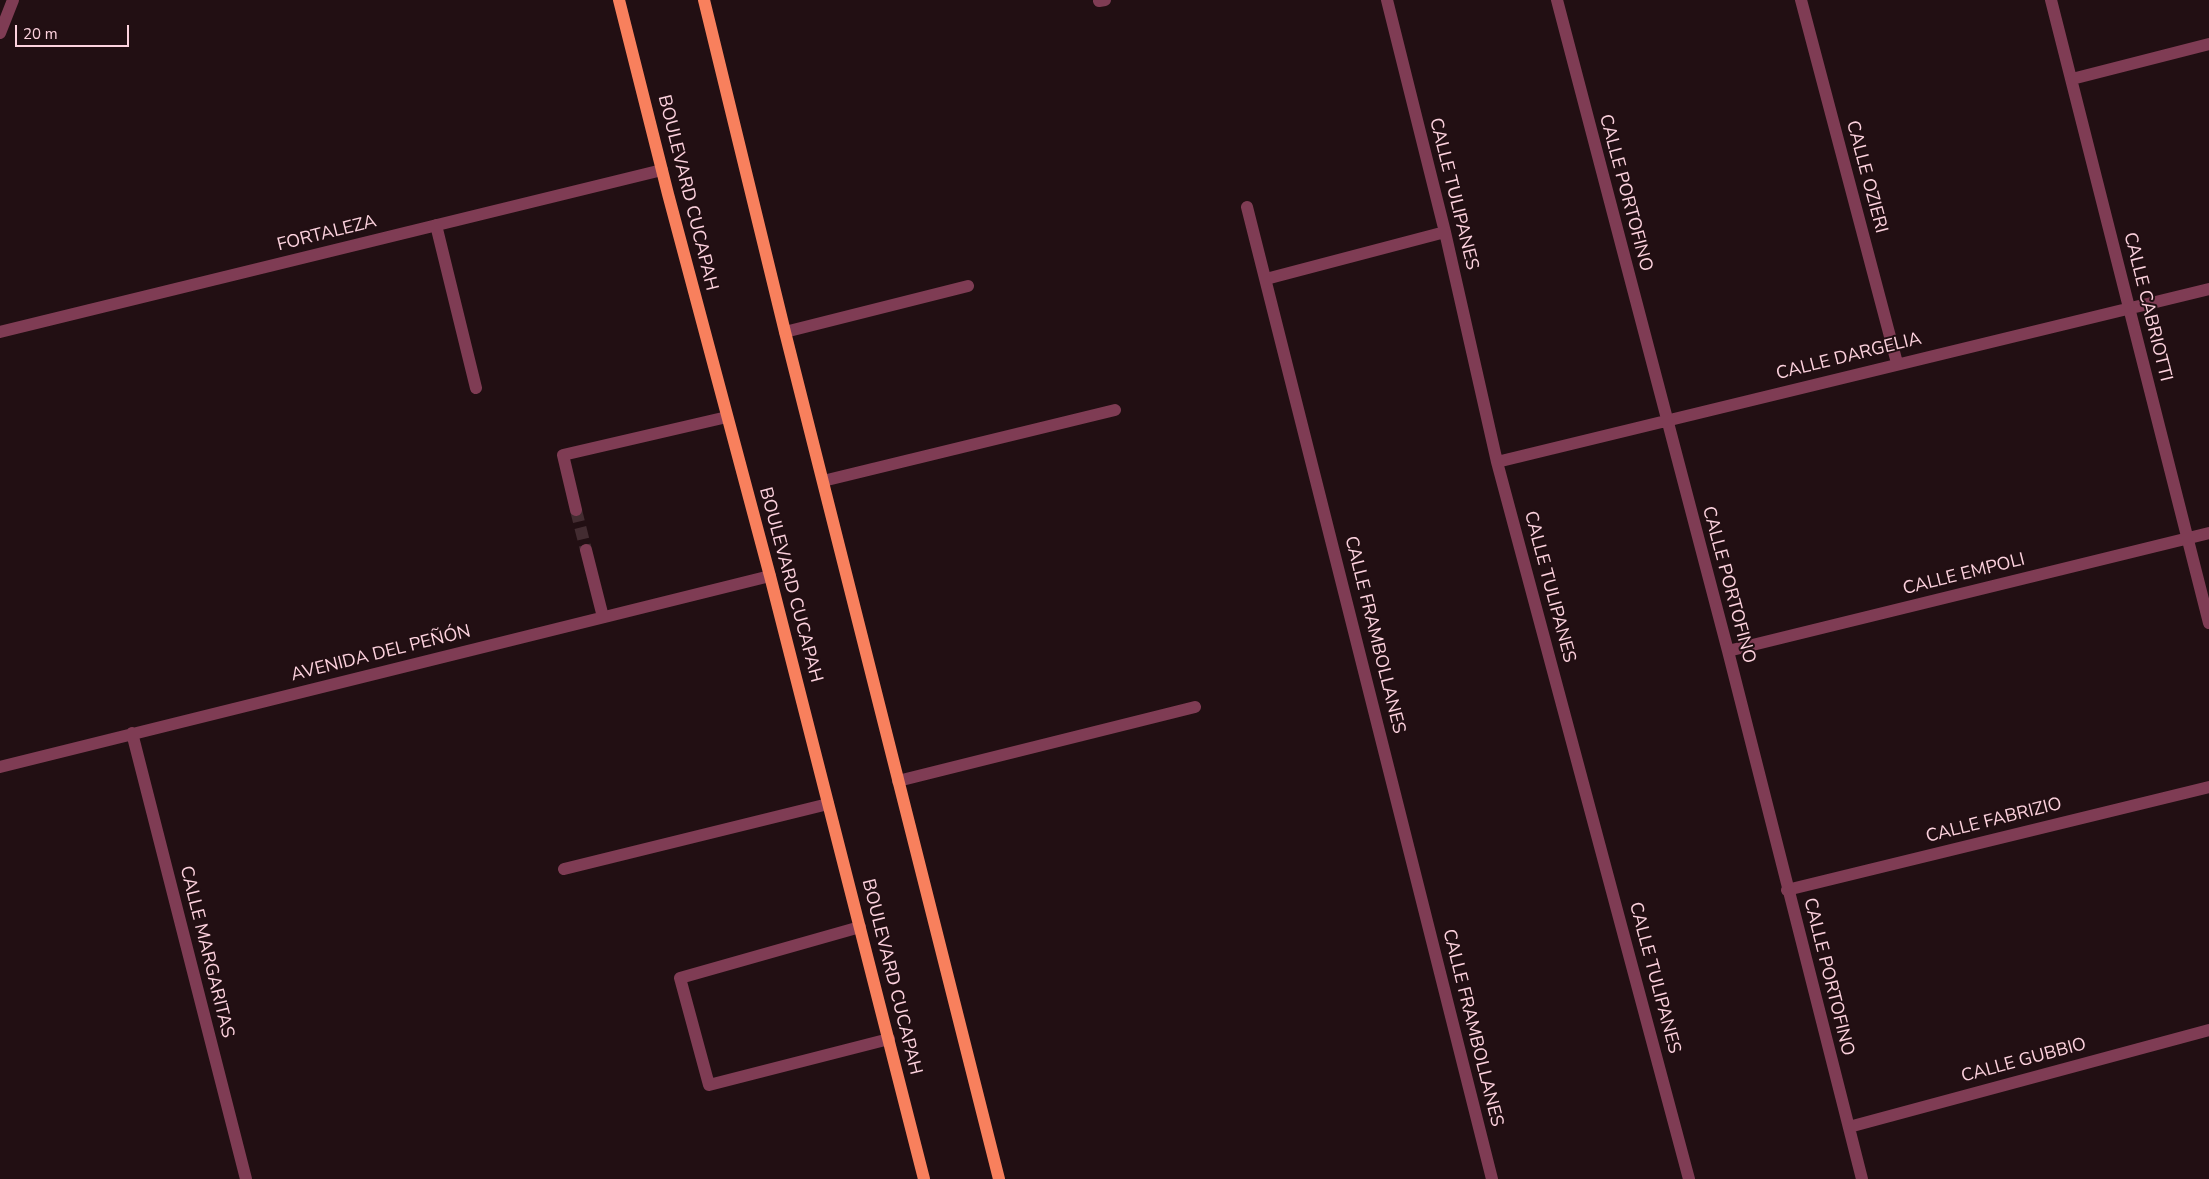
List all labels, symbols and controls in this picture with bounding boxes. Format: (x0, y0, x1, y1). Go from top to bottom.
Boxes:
scale bar (18, 15, 131, 47)
text: 20 m (23, 24, 58, 44)
street label: BOULEVARD CUCAPAH (652, 93, 722, 293)
street label: CALLE PORTOFINO (1594, 112, 1656, 274)
street label: CALLE TULIPANES (1424, 116, 1482, 272)
street label: CALLE OZIERI (1841, 118, 1891, 236)
street label: FORTALEZA (275, 211, 379, 257)
street label: CALLE CABRIOTTI (2118, 230, 2176, 384)
street label: CALLE DARGELIA (1774, 329, 1924, 385)
street label: BOULEVARD CUCAPAH (754, 485, 826, 685)
street label: CALLE PORTOFINO (1697, 504, 1759, 666)
street label: CALLE TULIPANES (1518, 509, 1580, 665)
street label: CALLE FRAMBOLLANES (1339, 534, 1409, 736)
street label: CALLE EMPOLI (1901, 549, 2027, 601)
street label: AVENIDA DEL PEÑÓN (289, 621, 473, 687)
street label: CALLE FABRIZIO (1924, 794, 2064, 848)
street label: CALLE MARGARITAS (174, 864, 238, 1040)
street label: BOULEVARD CUCAPAH (856, 877, 926, 1077)
street label: CALLE PORTOFINO (1798, 896, 1858, 1058)
street label: CALLE TULIPANES (1623, 900, 1685, 1056)
street label: CALLE FRAMBOLLANES (1437, 927, 1507, 1129)
street label: CALLE GUBBIO (1959, 1034, 2089, 1088)

